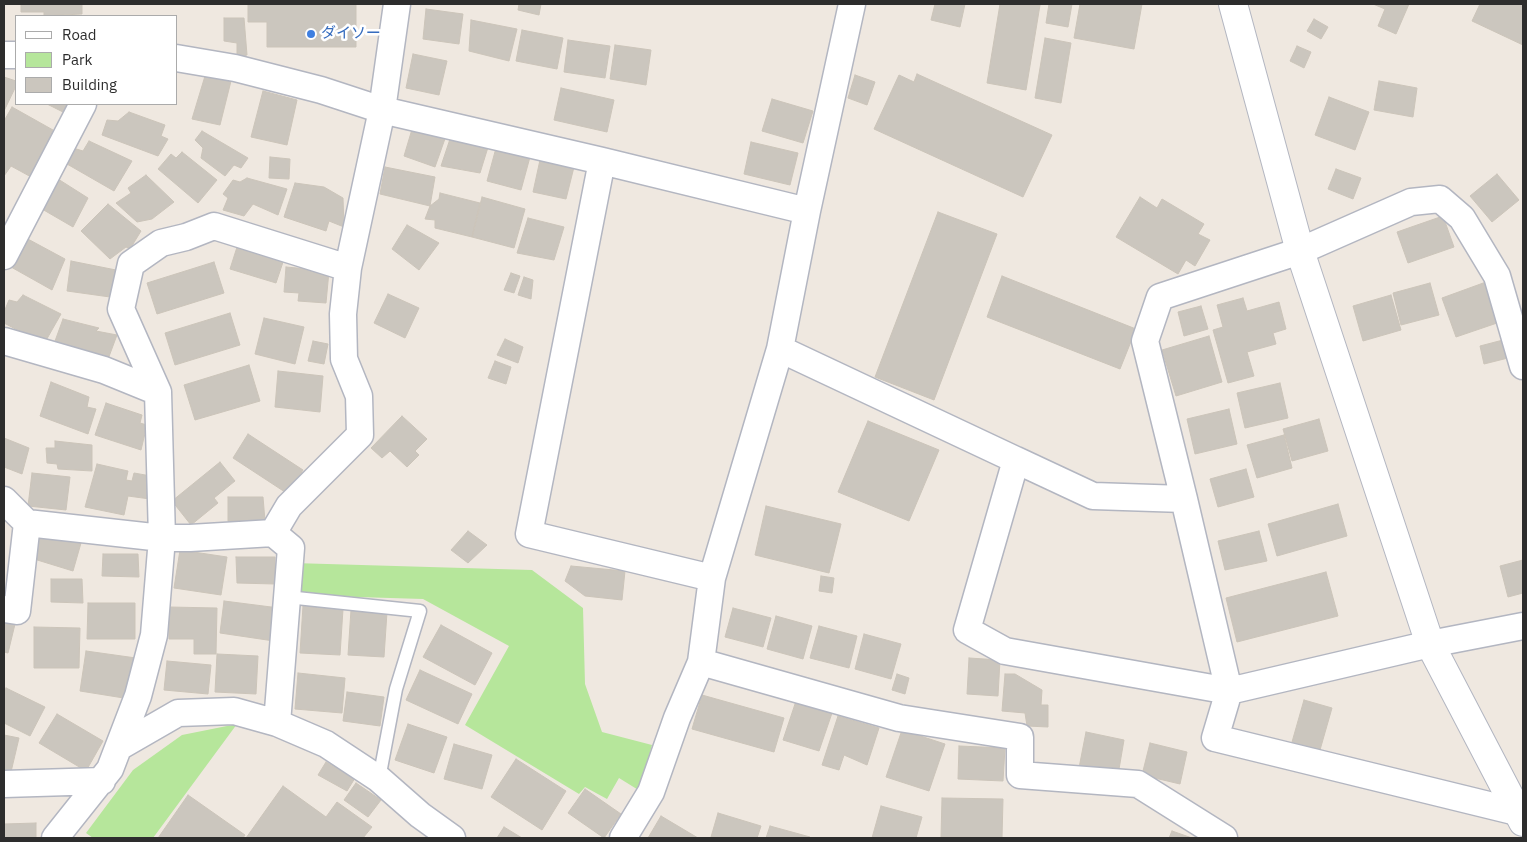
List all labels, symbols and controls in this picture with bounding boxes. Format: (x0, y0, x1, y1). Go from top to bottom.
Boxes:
legend (15, 15, 178, 105)
text: Road (62, 25, 97, 44)
place label: ダイソー (321, 25, 381, 43)
marker: ダイソー (305, 28, 317, 40)
text: Park (62, 50, 92, 69)
text: Building (62, 75, 117, 94)

